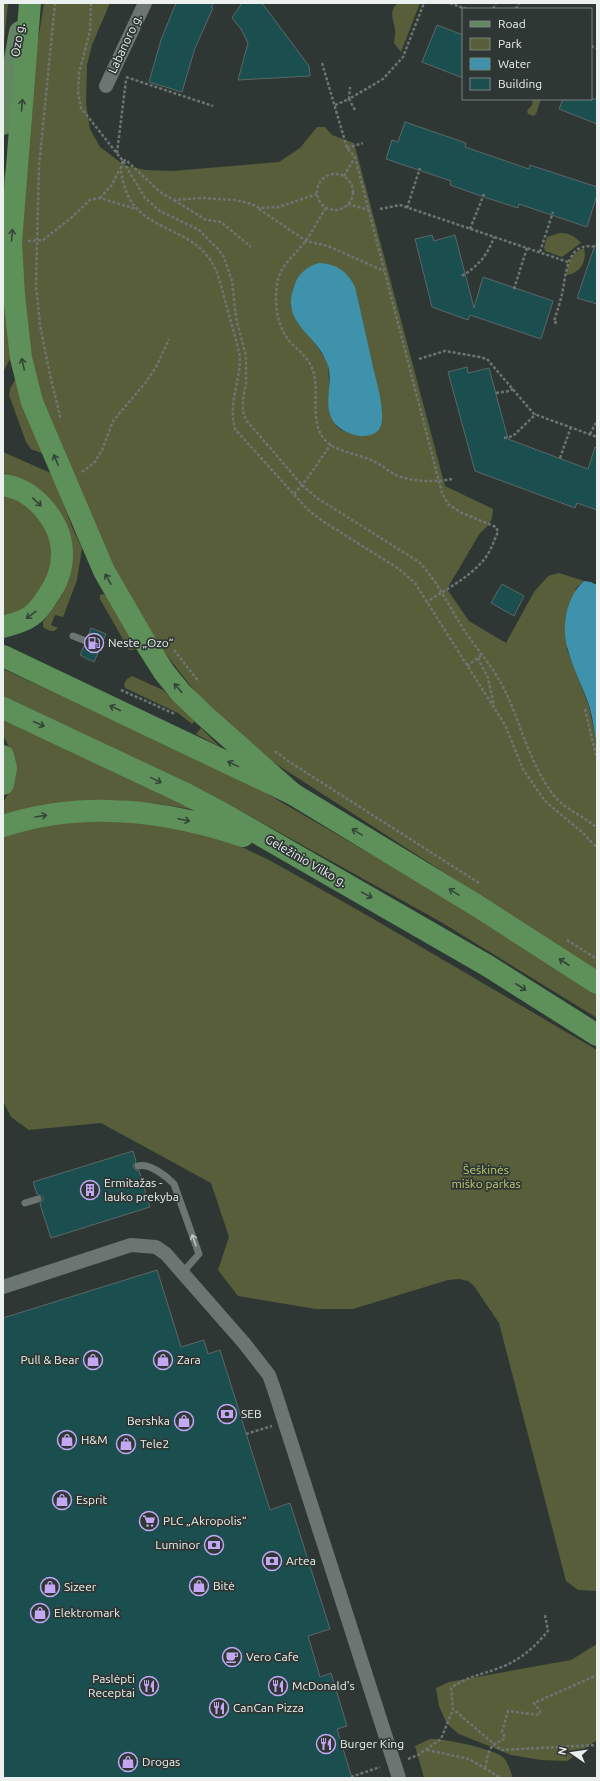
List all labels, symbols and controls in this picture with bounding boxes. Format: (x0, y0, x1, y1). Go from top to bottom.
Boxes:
legend (462, 8, 592, 100)
street label: Labanoro g. (105, 12, 144, 75)
text: Road (498, 17, 526, 30)
street label: Ozo g. (8, 22, 27, 58)
text: Park (498, 37, 522, 50)
text: Water (498, 57, 531, 70)
text: Building (498, 77, 542, 90)
one-way arrow (18, 99, 25, 112)
one-way arrow (8, 229, 15, 242)
one-way arrow (18, 358, 26, 371)
one-way arrow (52, 454, 59, 466)
one-way arrow (32, 498, 42, 507)
one-way arrow (104, 573, 112, 585)
one-way arrow (25, 611, 36, 619)
fuel station icon: Neste „Ozo“ (83, 632, 105, 654)
place label: Neste „Ozo“ (108, 636, 174, 649)
one-way arrow (173, 683, 182, 694)
one-way arrow (110, 704, 122, 712)
one-way arrow (32, 721, 44, 728)
one-way arrow (227, 760, 239, 767)
one-way arrow (150, 777, 162, 784)
one-way arrow (34, 812, 47, 820)
one-way arrow (177, 816, 190, 824)
one-way arrow (352, 828, 363, 836)
street label: Geležinio Vilko g. (263, 832, 349, 889)
one-way arrow (449, 888, 460, 896)
one-way arrow (361, 892, 373, 900)
one-way arrow (558, 957, 570, 965)
one-way arrow (515, 983, 526, 991)
park label: Šeškinės miško parkas (451, 1163, 521, 1190)
place label: Ermitažas - lauko prekyba (104, 1176, 179, 1203)
building icon: Ermitažas - lauko prekyba (79, 1179, 101, 1201)
one-way arrow (190, 1234, 197, 1247)
shop icon: Pull & Bear (82, 1349, 104, 1371)
shop icon: Zara (152, 1349, 174, 1371)
place label: Pull & Bear (20, 1353, 79, 1366)
place label: Zara (177, 1353, 201, 1366)
bank icon: SEB (216, 1403, 238, 1425)
place label: SEB (241, 1407, 262, 1420)
shop icon: Bershka (173, 1410, 195, 1432)
place label: Bershka (127, 1414, 170, 1427)
shop icon: H&M (56, 1429, 78, 1451)
place label: H&M (81, 1433, 108, 1446)
shop icon: Tele2 (115, 1433, 137, 1455)
place label: Tele2 (140, 1437, 169, 1450)
shop icon: Esprit (51, 1489, 73, 1511)
place label: Esprit (76, 1493, 107, 1506)
supermarket icon: PLC „Akropolis“ (138, 1510, 160, 1532)
place label: PLC „Akropolis“ (163, 1514, 247, 1527)
bank icon: Luminor (203, 1534, 225, 1556)
place label: Luminor (155, 1538, 200, 1551)
bank icon: Artea (261, 1550, 283, 1572)
place label: Artea (286, 1554, 316, 1567)
shop icon: Bitė (188, 1575, 210, 1597)
shop icon: Sizeer (39, 1576, 61, 1598)
place label: Bitė (213, 1579, 235, 1592)
place label: Sizeer (64, 1580, 97, 1593)
shop icon: Elektromark (29, 1602, 51, 1624)
place label: Elektromark (54, 1606, 120, 1619)
cafe icon: Vero Cafe (221, 1646, 243, 1668)
place label: Vero Cafe (246, 1650, 299, 1663)
place label: Paslėpti Receptai (88, 1672, 135, 1699)
restaurant icon: Paslėpti Receptai (138, 1675, 160, 1697)
restaurant icon: McDonald's (267, 1675, 289, 1697)
place label: McDonald's (292, 1679, 355, 1692)
restaurant icon: CanCan Pizza (208, 1697, 230, 1719)
place label: CanCan Pizza (233, 1701, 304, 1714)
restaurant icon: Burger King (315, 1733, 337, 1755)
north arrow (552, 1733, 592, 1773)
place label: Burger King (340, 1737, 404, 1750)
text: N (555, 1745, 569, 1756)
shop icon: Drogas (117, 1751, 139, 1773)
place label: Drogas (142, 1755, 180, 1768)

